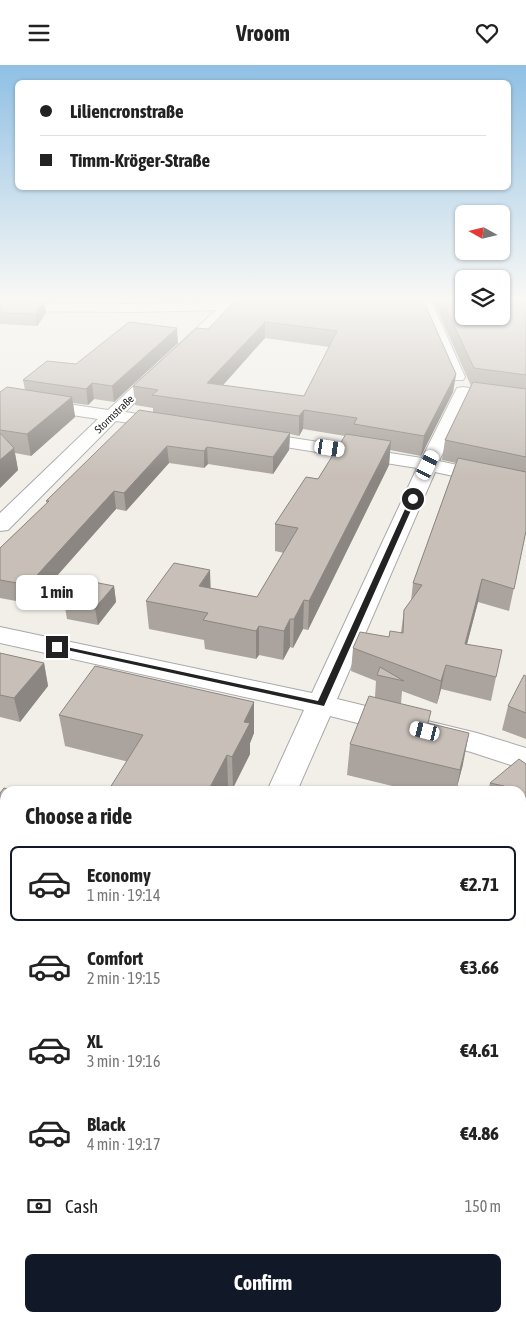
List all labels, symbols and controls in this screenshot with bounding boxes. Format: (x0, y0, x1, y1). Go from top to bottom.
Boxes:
icon: menu (25, 19, 53, 47)
icon: heart (473, 19, 501, 47)
text: Vroom (236, 20, 290, 46)
text: Liliencronstraße (70, 100, 184, 122)
text: Timm-Kröger-Straße (70, 149, 210, 171)
north arrow (455, 205, 510, 260)
map controls (455, 205, 510, 325)
button: layers (455, 270, 510, 325)
street label: Stormstraße (92, 393, 136, 435)
car (314, 438, 345, 458)
car (414, 448, 441, 482)
route start (402, 488, 424, 510)
callout: 1 min (16, 575, 98, 609)
text: 1 min (41, 583, 73, 601)
route end (46, 636, 68, 658)
car (408, 720, 441, 742)
text: Choose a ride (25, 803, 132, 829)
icon: car (27, 861, 72, 906)
text: Economy (87, 864, 151, 886)
text: €2.71 (460, 873, 499, 895)
text: 1 min · 19:14 (87, 886, 160, 904)
icon: car (27, 944, 72, 989)
text: Comfort (87, 947, 143, 969)
text: €3.66 (460, 956, 499, 978)
text: 2 min · 19:15 (87, 969, 160, 987)
icon: car (27, 1027, 72, 1072)
text: XL (87, 1030, 103, 1052)
text: €4.61 (460, 1039, 499, 1061)
text: 3 min · 19:16 (87, 1052, 160, 1070)
icon: car (27, 1110, 72, 1155)
text: Black (87, 1113, 125, 1135)
text: €4.86 (460, 1122, 499, 1144)
text: 4 min · 19:17 (87, 1135, 160, 1153)
icon: cash (25, 1192, 53, 1220)
text: Cash (65, 1195, 98, 1217)
text: 150 m (465, 1197, 501, 1215)
button: Confirm (25, 1254, 501, 1312)

